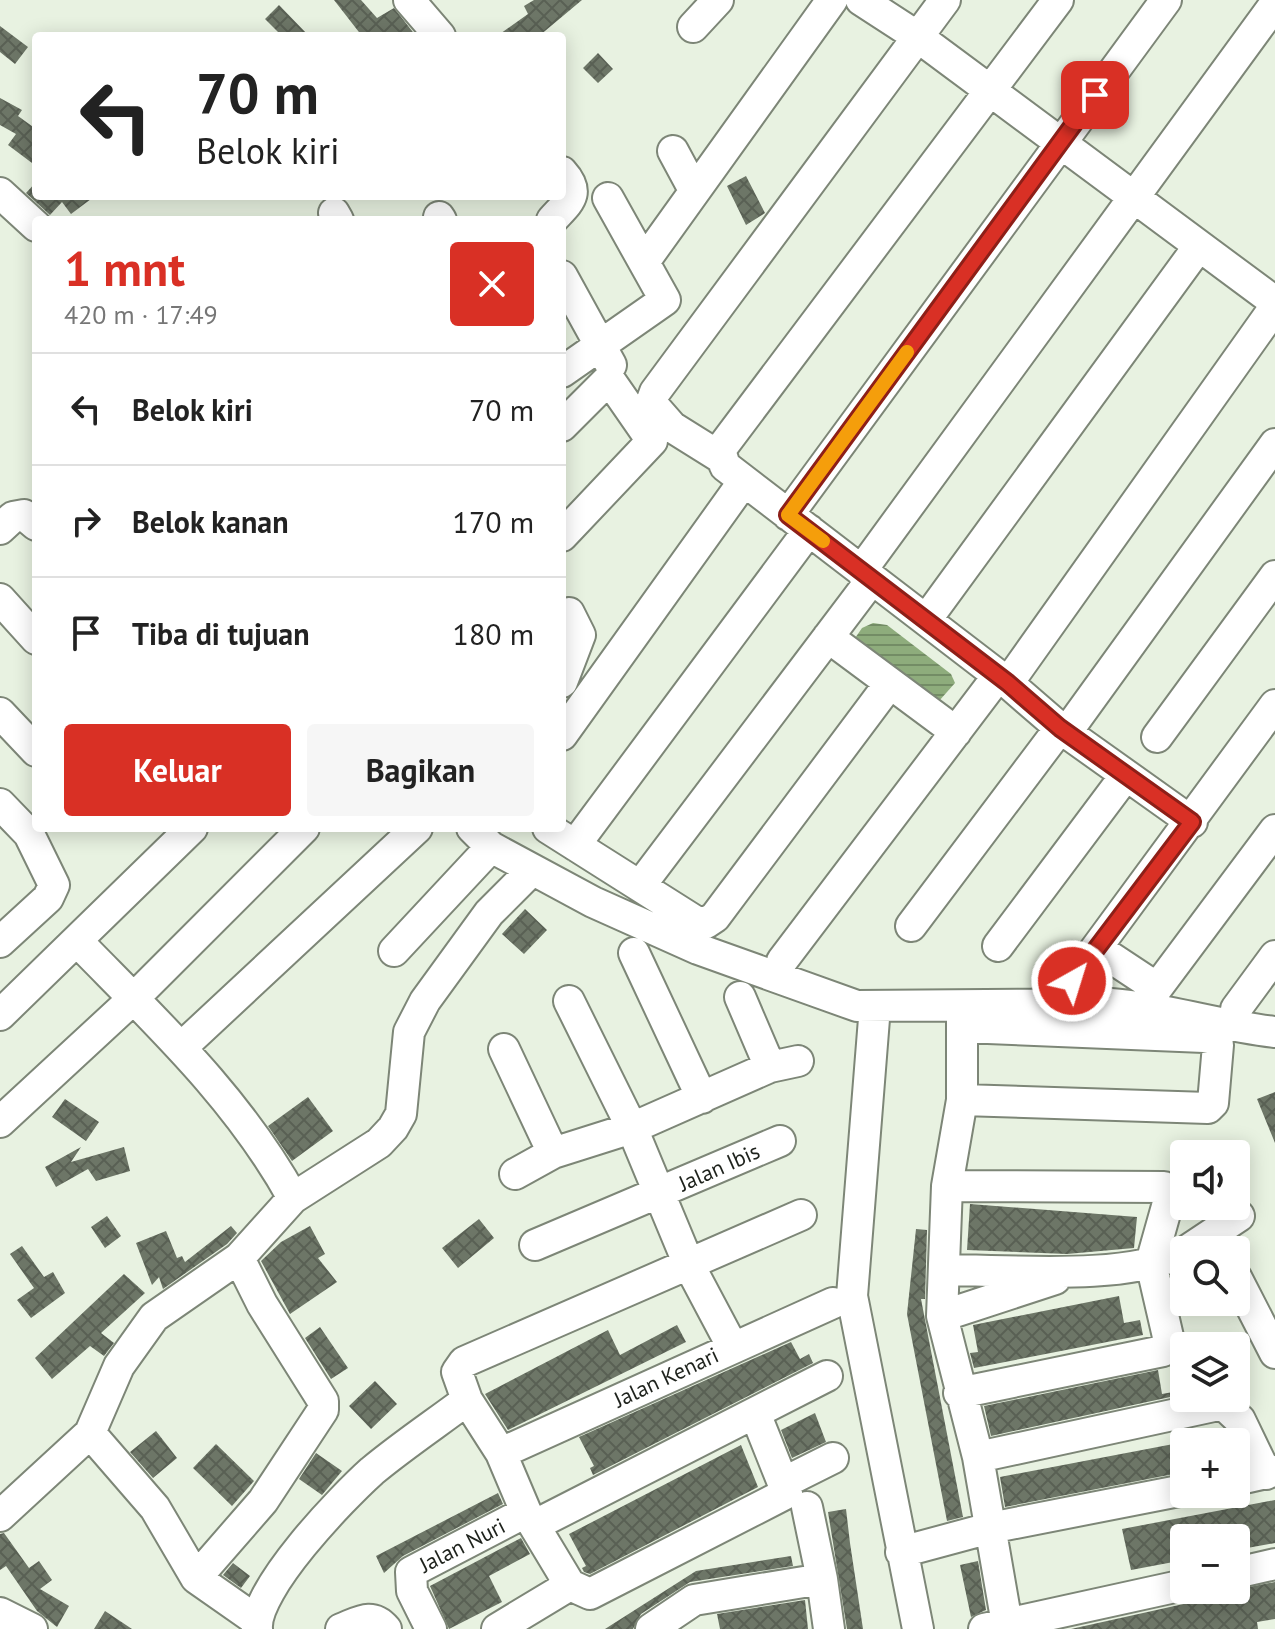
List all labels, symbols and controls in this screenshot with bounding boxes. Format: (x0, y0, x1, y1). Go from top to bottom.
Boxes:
text: 70 m (196, 57, 319, 129)
pin (1061, 61, 1129, 129)
icon: left (64, 64, 168, 168)
icon: arrive (1073, 73, 1117, 117)
text: Belok kiri (196, 127, 340, 174)
text: 1 mnt (64, 237, 185, 299)
button: close (450, 242, 534, 326)
text: 420 m · 17:49 (64, 298, 218, 331)
icon: left (64, 387, 108, 431)
text: Belok kiri (132, 390, 253, 429)
text: 70 m (469, 390, 534, 429)
icon: right (64, 499, 108, 543)
text: Belok kanan (132, 502, 289, 541)
text: 170 m (453, 502, 534, 541)
icon: arrive (64, 611, 108, 655)
text: Tiba di tujuan (132, 614, 310, 653)
text: 180 m (453, 614, 534, 653)
button: Keluar (64, 724, 291, 816)
button: Bagikan (307, 724, 534, 816)
position arrow (1030, 939, 1114, 1023)
street label: Jalan Ibis (673, 1137, 764, 1198)
map controls (1170, 1140, 1250, 1604)
button: sound (1170, 1140, 1250, 1220)
button: search (1170, 1236, 1250, 1316)
button: layers (1170, 1332, 1250, 1412)
street label: Jalan Kenari (608, 1341, 723, 1414)
button: + (1170, 1428, 1250, 1508)
street label: Jalan Nuri (413, 1512, 510, 1579)
button: − (1170, 1524, 1250, 1604)

